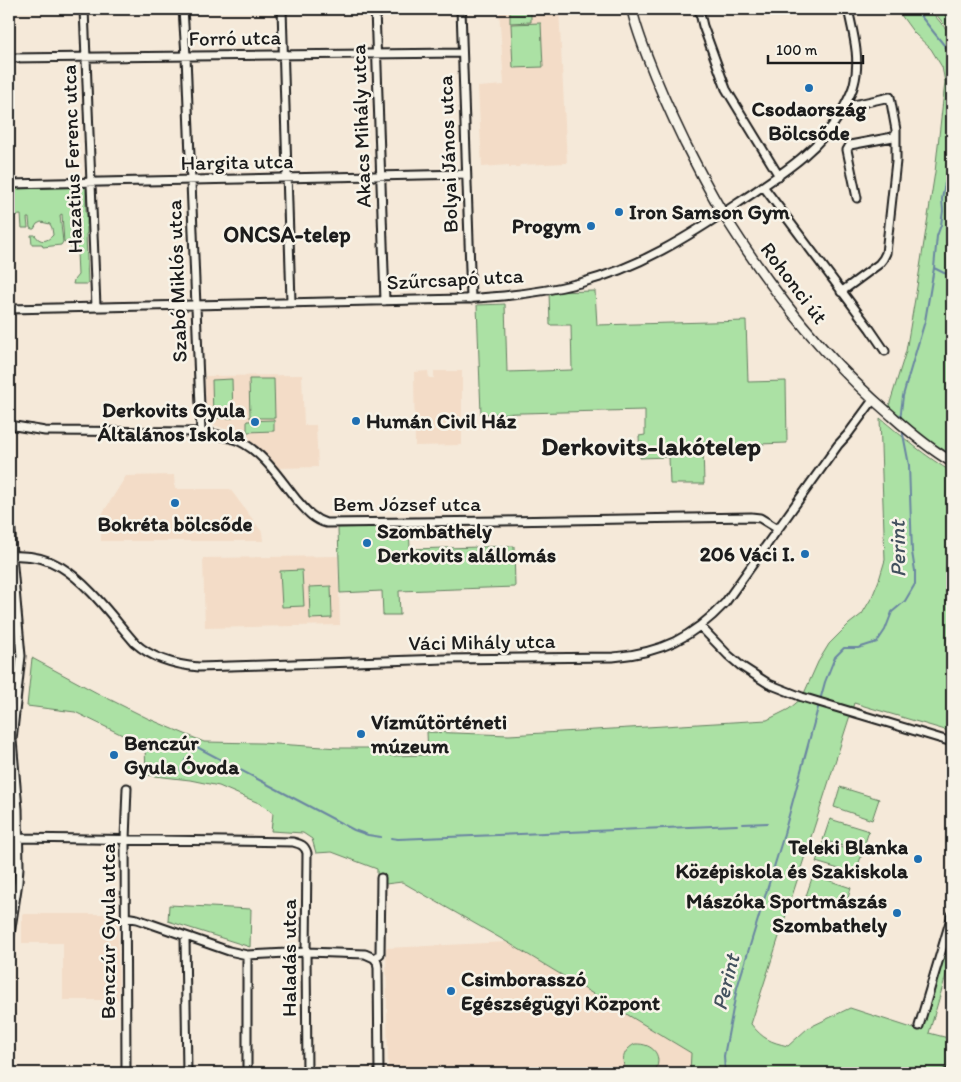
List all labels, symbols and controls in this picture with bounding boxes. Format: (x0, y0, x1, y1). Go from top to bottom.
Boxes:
street label: Forró utca (188, 24, 282, 51)
scale bar (768, 32, 864, 64)
text: 100 m (776, 41, 818, 59)
street label: Akacs Mihály utca (345, 44, 376, 208)
street label: Hazatius Ferenc utca (56, 64, 87, 254)
street label: Bolyai János utca (432, 75, 463, 233)
marker: Csodaország Bölcsőde (803, 82, 815, 94)
place label: Csodaország Bölcsőde (752, 96, 868, 145)
street label: Hargita utca (180, 148, 294, 175)
street label: Szabó Miklós utca (161, 199, 192, 363)
place label: Iron Samson Gym (629, 199, 790, 225)
marker: Iron Samson Gym (613, 206, 625, 218)
place label: Progym (512, 213, 581, 239)
marker: Progym (585, 220, 597, 232)
district label: ONCSA-telep (223, 221, 351, 248)
street label: Rohonci út (756, 237, 833, 329)
street label: Szűrcsapó utca (386, 262, 524, 295)
place label: Derkovits Gyula Általános Iskola (97, 397, 246, 446)
place label: Humán Civil Ház (366, 408, 517, 433)
marker: Humán Civil Ház (350, 415, 362, 427)
marker: Derkovits Gyula Általános Iskola (249, 416, 261, 428)
district label: Derkovits-lakótelep (541, 430, 761, 462)
street label: Bem József utca (333, 491, 481, 516)
marker: Bokréta bölcsőde (169, 497, 181, 509)
place label: Bokréta bölcsőde (97, 511, 253, 536)
place label: Szombathely Derkovits alállomás (377, 518, 556, 567)
water label: Perint (883, 519, 911, 578)
marker: Szombathely Derkovits alállomás (361, 537, 373, 549)
place label: 206 Váci I. (700, 541, 795, 566)
marker: 206 Váci I. (799, 548, 811, 560)
street label: Váci Mihály utca (408, 628, 556, 655)
place label: Vízműtörténeti múzeum (370, 709, 507, 758)
marker: Vízműtörténeti múzeum (355, 728, 367, 740)
place label: Benczúr Gyula Óvoda (124, 730, 240, 780)
marker: Benczúr Gyula Óvoda (108, 749, 120, 761)
place label: Teleki Blanka Középiskola és Szakiskola (675, 834, 909, 884)
street label: Benczúr Gyula utca (95, 843, 120, 1019)
marker: Teleki Blanka Középiskola és Szakiskola (912, 853, 924, 865)
place label: Mászóka Sportmászás Szombathely (686, 888, 887, 938)
street label: Haladás utca (276, 899, 301, 1017)
marker: Mászóka Sportmászás Szombathely (891, 907, 903, 919)
water label: Perint (706, 950, 746, 1013)
place label: Csimborasszó Egészségügyi Központ (461, 966, 660, 1016)
marker: Csimborasszó Egészségügyi Központ (445, 985, 457, 997)

